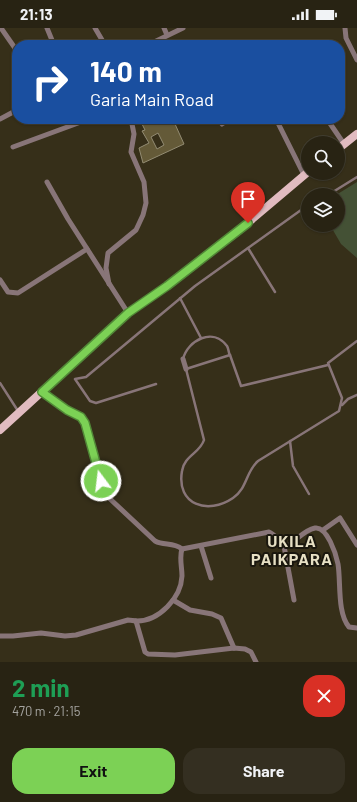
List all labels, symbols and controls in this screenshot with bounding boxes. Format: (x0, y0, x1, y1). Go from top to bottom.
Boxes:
text: 21:13 (20, 5, 53, 23)
text: 140 m (90, 54, 162, 88)
icon: right (24, 56, 76, 108)
text: Garia Main Road (90, 88, 214, 110)
map controls (301, 136, 345, 232)
button: search (301, 136, 345, 180)
pin (231, 182, 265, 223)
icon: arrive (237, 188, 259, 210)
button: layers (301, 188, 345, 232)
position arrow (80, 460, 122, 502)
district label: UKILA PAIKPARA (251, 531, 333, 568)
text: 2 min (12, 673, 70, 702)
button: close (303, 675, 345, 717)
text: 470 m · 21:15 (12, 703, 81, 719)
button: Exit (12, 748, 175, 794)
button: Share (183, 748, 345, 794)

